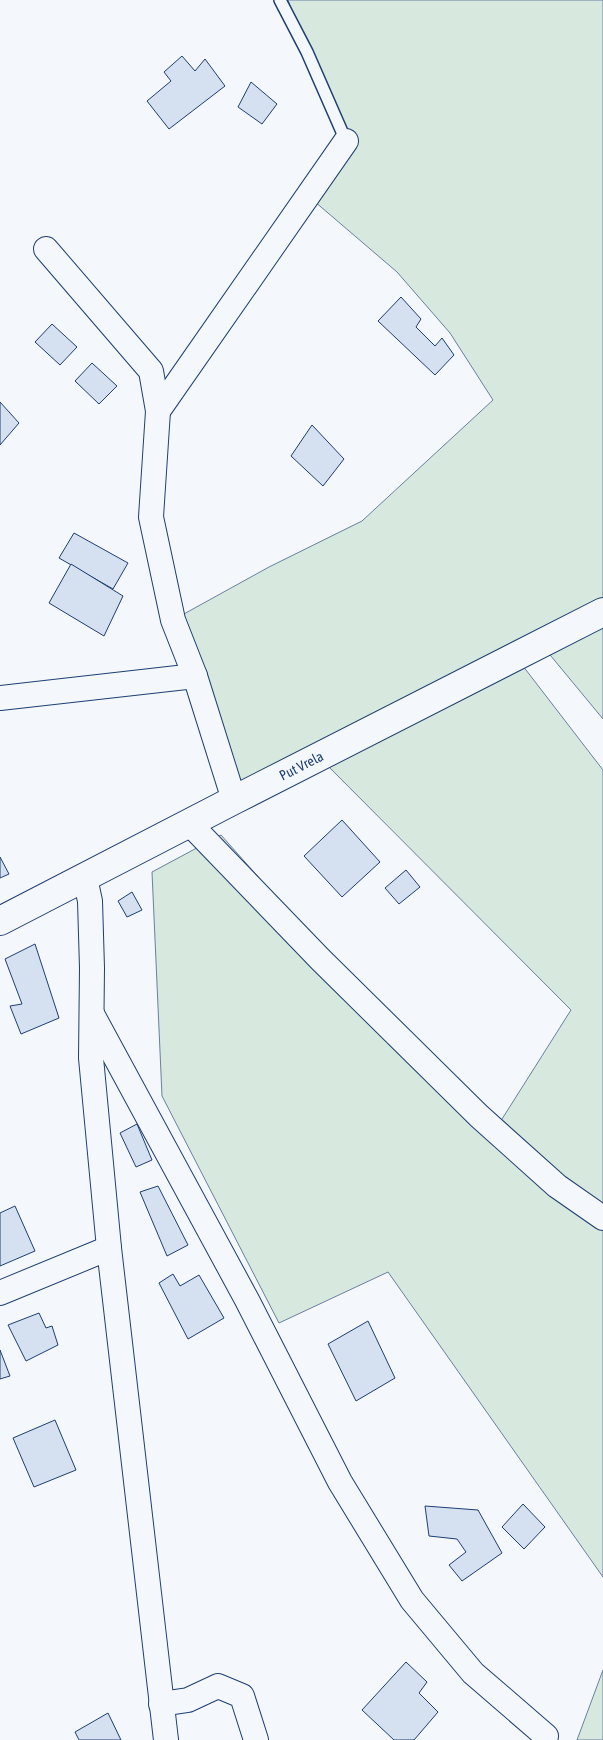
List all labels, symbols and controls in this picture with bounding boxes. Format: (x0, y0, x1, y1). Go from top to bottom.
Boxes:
street label: Put Vrela (277, 748, 326, 784)

